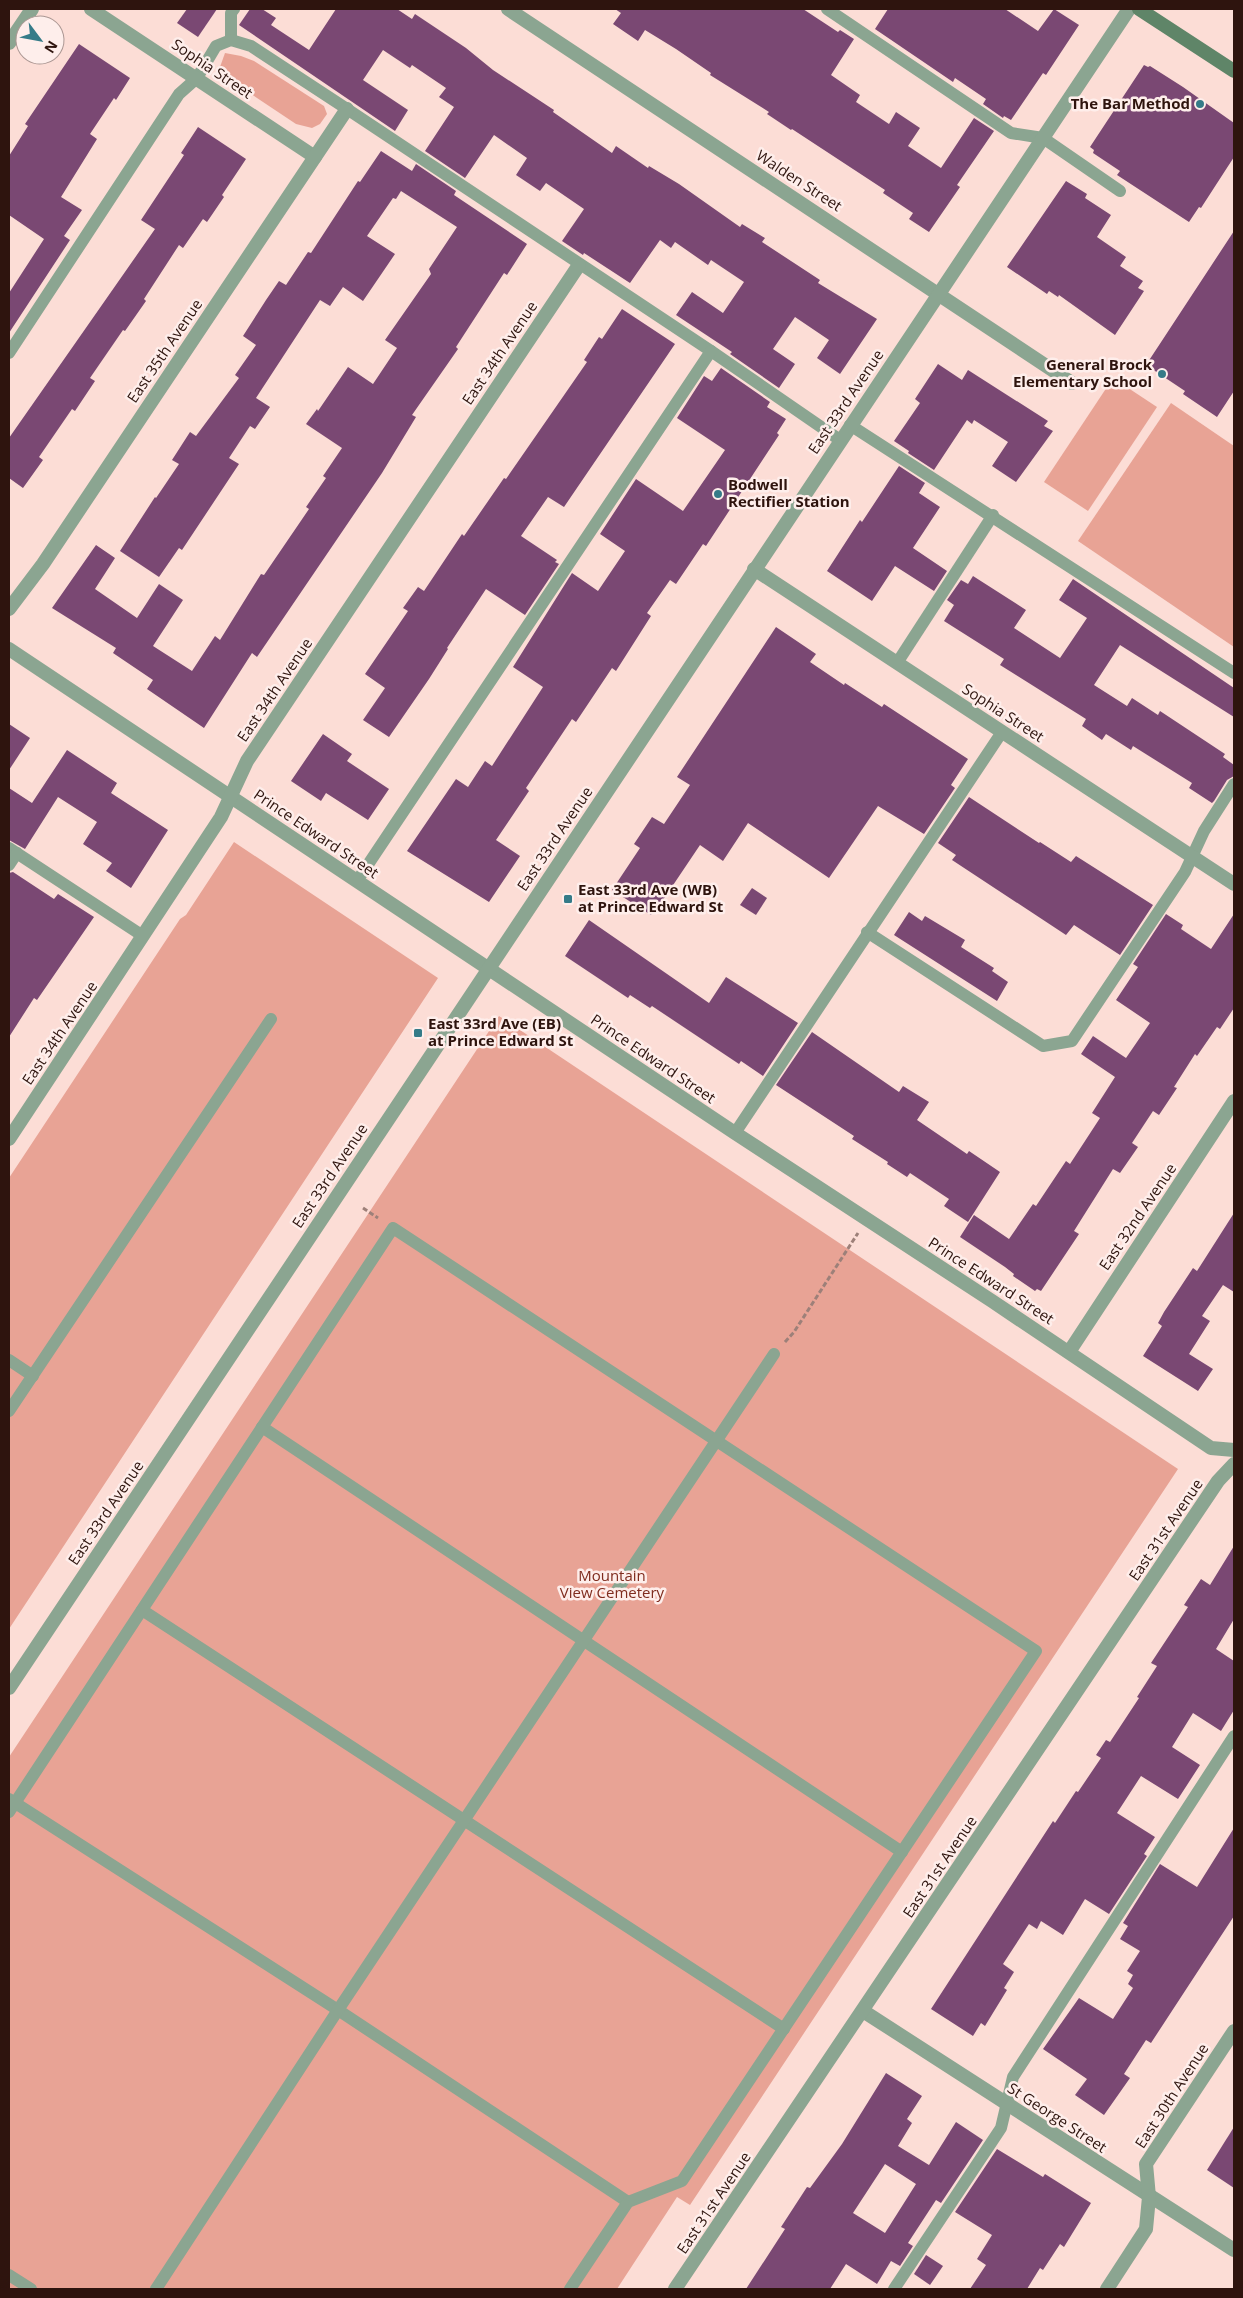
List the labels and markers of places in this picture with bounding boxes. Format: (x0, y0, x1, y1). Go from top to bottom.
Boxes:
place label: The Bar Method (1071, 93, 1190, 113)
marker: The Bar Method (1194, 98, 1206, 110)
place label: General Brock Elementary School (1013, 354, 1153, 391)
marker: General Brock Elementary School (1156, 368, 1168, 380)
place label: Bodwell Rectifier Station (728, 474, 850, 511)
marker: Bodwell Rectifier Station (712, 488, 724, 500)
place label: East 33rd Ave (WB) at Prince Edward St (578, 879, 724, 916)
marker: East 33rd Ave (WB) at Prince Edward St (562, 893, 574, 905)
place label: East 33rd Ave (EB) at Prince Edward St (428, 1013, 574, 1050)
marker: East 33rd Ave (EB) at Prince Edward St (412, 1027, 424, 1039)

